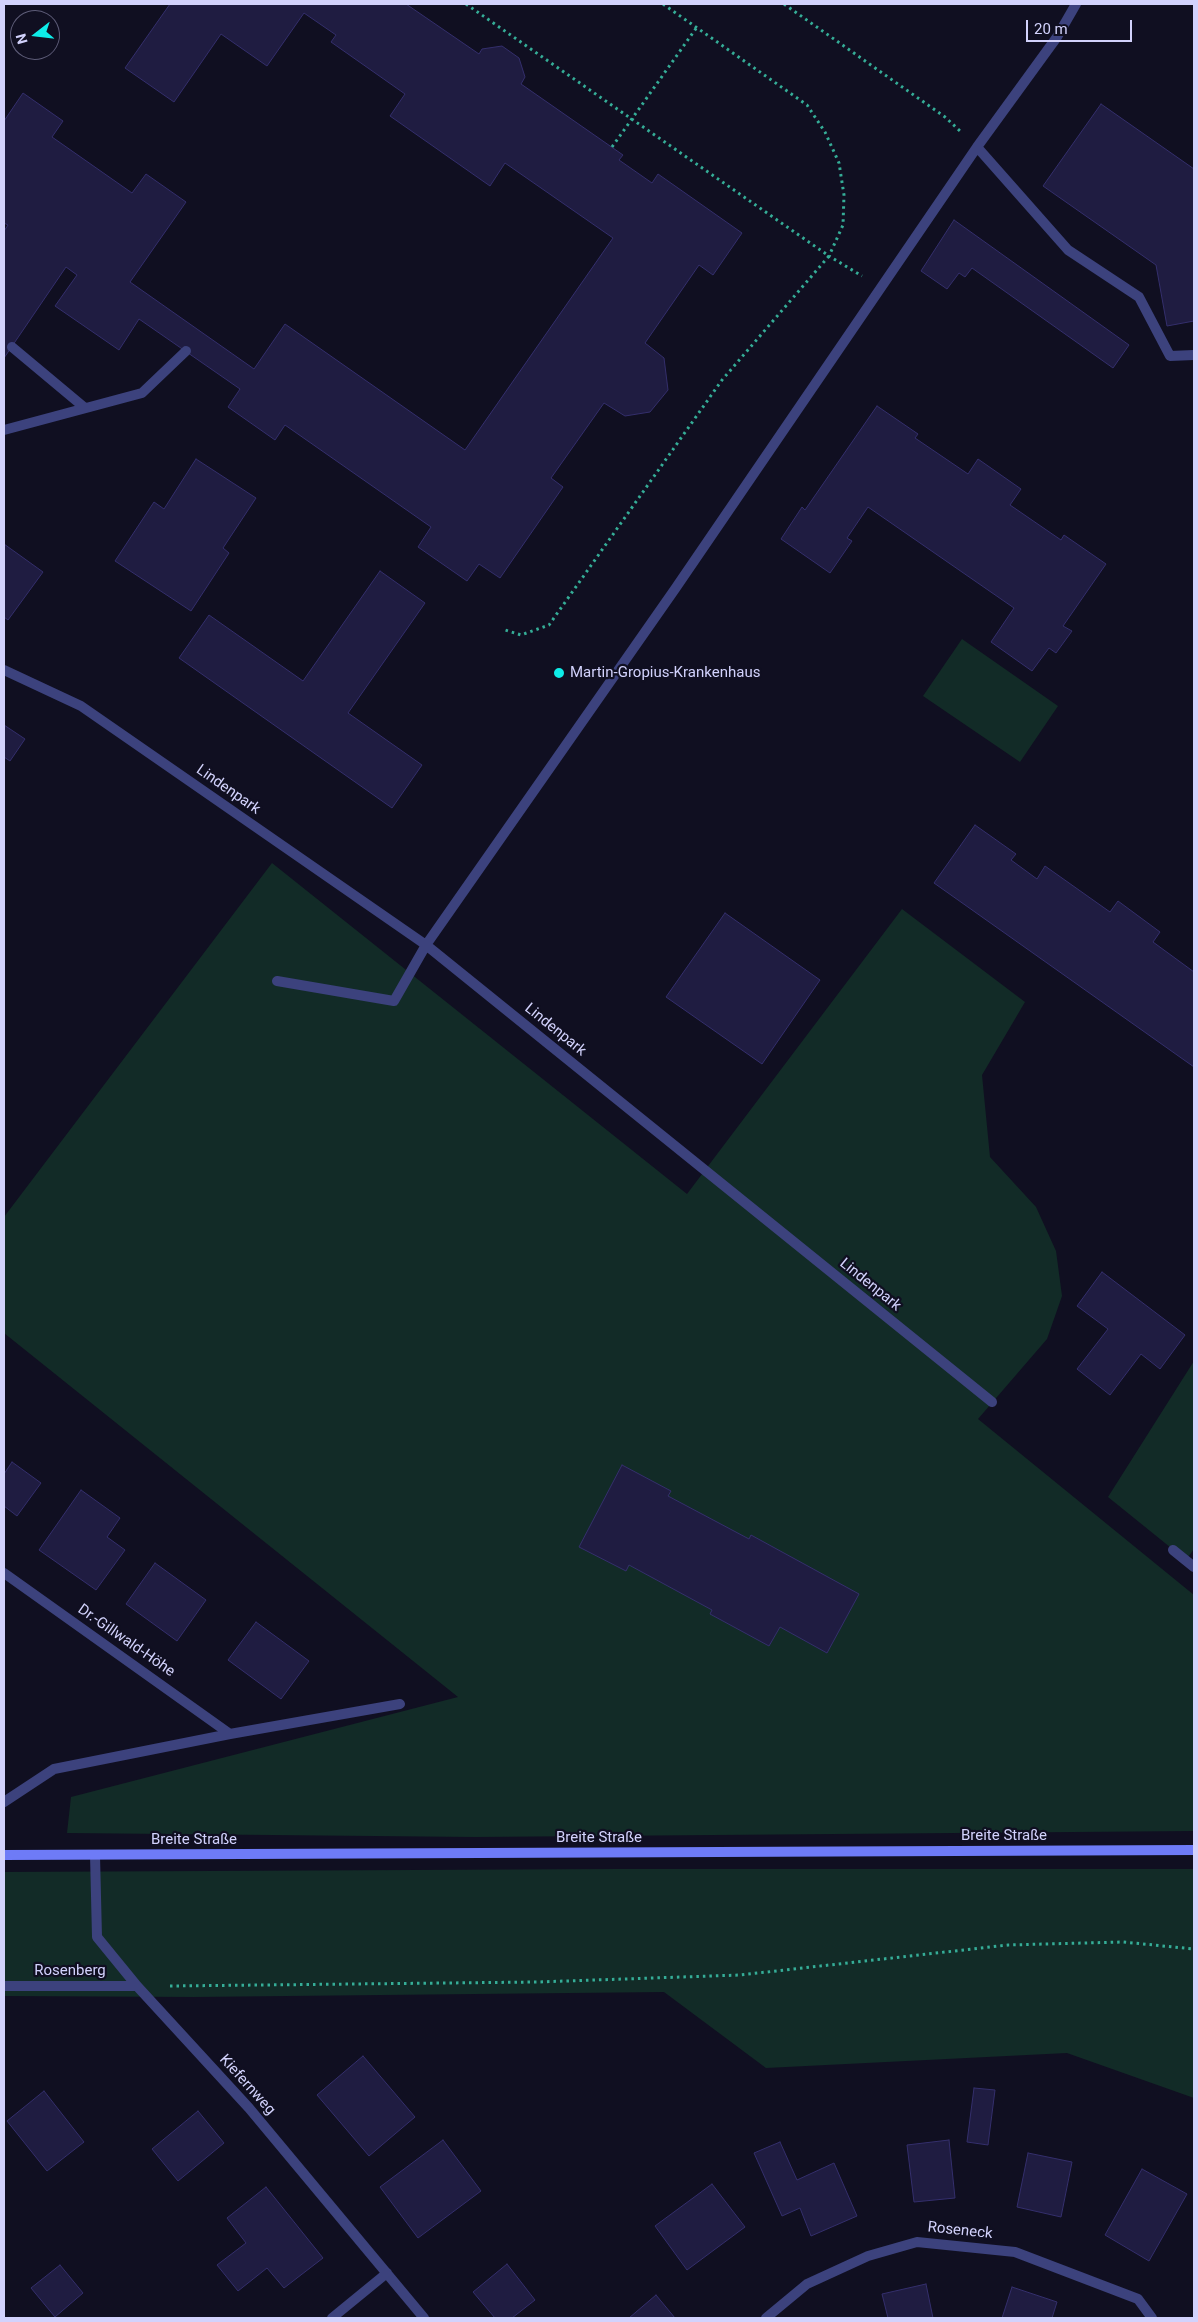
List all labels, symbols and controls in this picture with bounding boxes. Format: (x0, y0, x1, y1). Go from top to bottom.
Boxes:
north arrow (10, 10, 60, 60)
scale bar (1028, 10, 1134, 42)
text: 20 m (1034, 20, 1068, 38)
text: N (12, 32, 31, 46)
place label: Martin-Gropius-Krankenhaus (570, 664, 760, 682)
marker: Martin-Gropius-Krankenhaus (552, 666, 566, 680)
street label: Lindenpark (193, 761, 263, 819)
street label: Lindenpark (521, 1000, 589, 1060)
street label: Lindenpark (836, 1255, 904, 1315)
street label: Dr.-Gillwald-Höhe (74, 1601, 178, 1681)
street label: Breite Straße (961, 1827, 1047, 1845)
street label: Breite Straße (556, 1829, 642, 1847)
street label: Breite Straße (151, 1831, 237, 1849)
street label: Rosenberg (34, 1962, 106, 1980)
street label: Kiefernweg (215, 2051, 279, 2119)
street label: Roseneck (927, 2219, 993, 2243)

